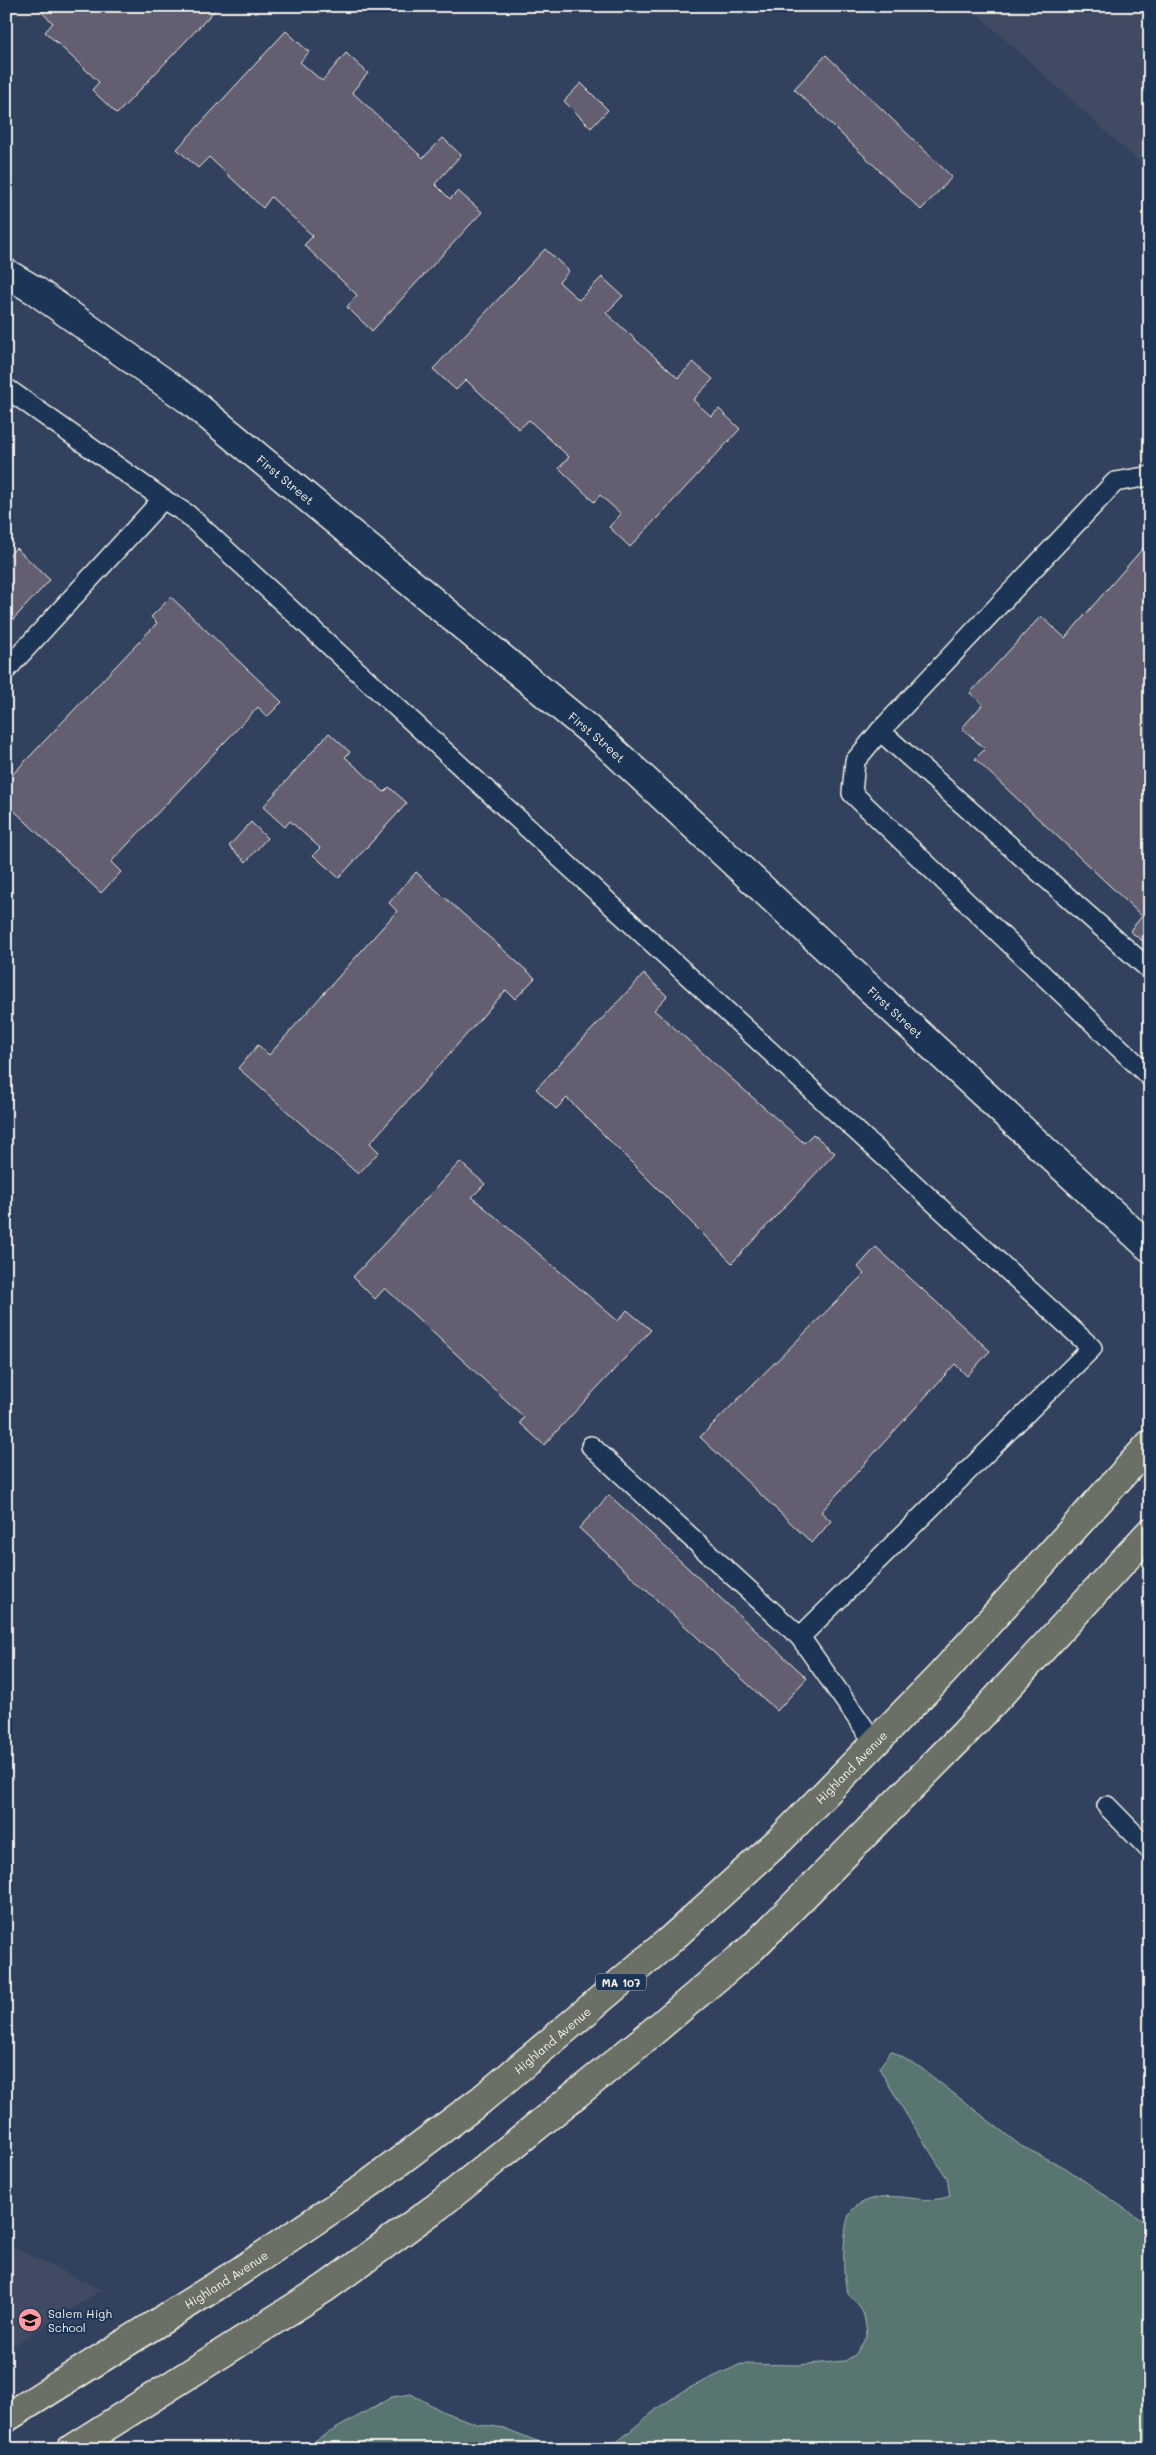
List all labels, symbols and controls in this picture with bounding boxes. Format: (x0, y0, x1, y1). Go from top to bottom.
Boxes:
street label: First Street (254, 451, 318, 508)
street label: First Street (565, 708, 629, 766)
street label: First Street (864, 983, 926, 1042)
street label: Highland Avenue (812, 1727, 890, 1807)
road number: MA 107 (596, 1974, 646, 1990)
street label: Highland Avenue (510, 2003, 594, 2077)
street label: Highland Avenue (181, 2247, 271, 2312)
place label: Salem High School (48, 2305, 112, 2335)
school or university icon: Salem High School (17, 2307, 43, 2333)

